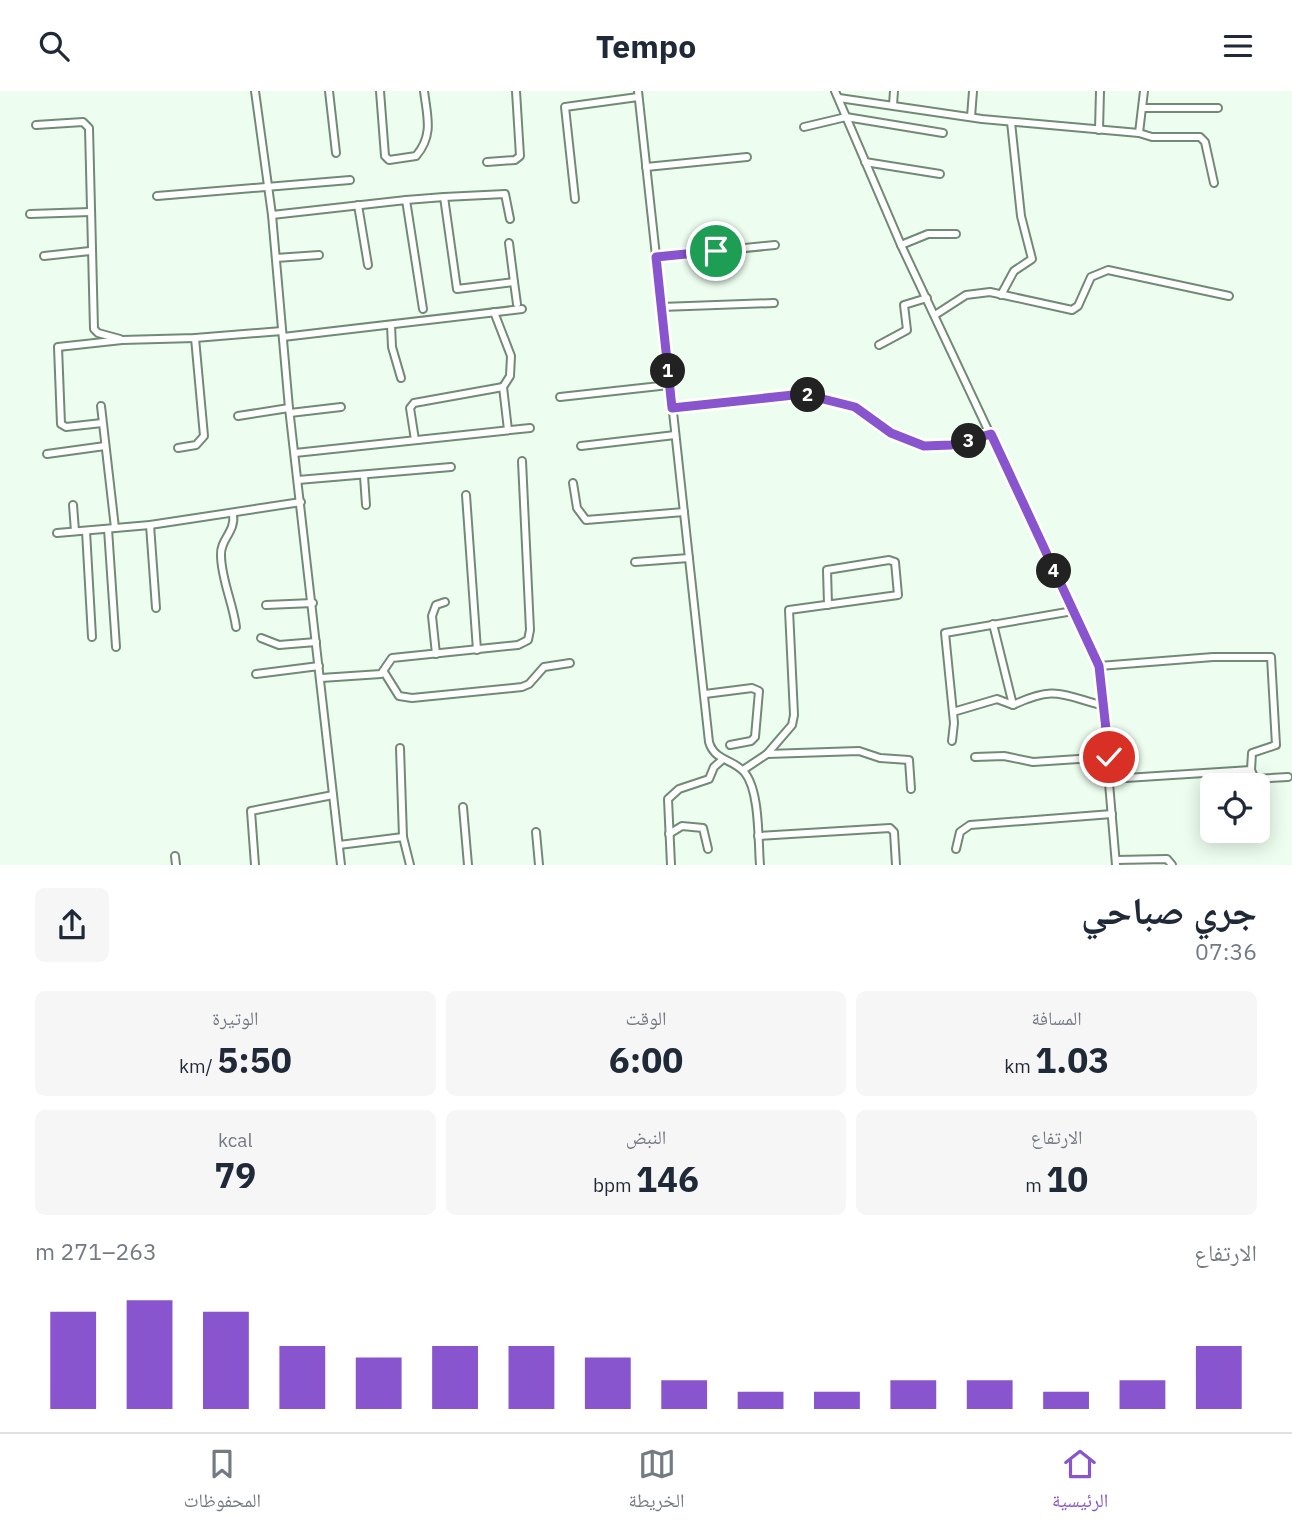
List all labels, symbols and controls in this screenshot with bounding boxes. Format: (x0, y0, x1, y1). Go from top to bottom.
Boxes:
text: Tempo (596, 25, 696, 67)
icon: search (35, 27, 73, 65)
icon: menu (1219, 27, 1257, 65)
pin (686, 221, 746, 281)
icon: arrive (697, 232, 735, 270)
pin: 1 (650, 353, 686, 389)
text: 1 (662, 358, 673, 382)
pin: 2 (790, 377, 826, 413)
text: 2 (802, 382, 813, 406)
pin: 3 (951, 423, 986, 459)
text: 3 (963, 428, 974, 452)
pin: 4 (1036, 553, 1072, 589)
text: 4 (1048, 558, 1059, 582)
pin (1079, 727, 1139, 787)
icon: check (1090, 738, 1128, 776)
map controls (1200, 773, 1270, 843)
button: locate (1200, 773, 1270, 843)
text: جري صباحي (1081, 885, 1257, 934)
button: share (35, 888, 109, 962)
text: 07:36 (1195, 936, 1257, 966)
text: الوتيرة (212, 1006, 258, 1030)
text: الوقت (626, 1006, 666, 1030)
text: المسافة (1031, 1006, 1082, 1030)
text: 5:50 (217, 1037, 292, 1083)
text: 6:00 (609, 1037, 683, 1083)
text: 1.03 (1035, 1037, 1109, 1083)
text: /km (179, 1054, 217, 1078)
text: km (1004, 1054, 1035, 1078)
text: النبض (626, 1125, 666, 1149)
text: الارتفاع (1031, 1125, 1083, 1149)
text: kcal (218, 1128, 253, 1152)
text: 79 (214, 1152, 256, 1198)
text: 146 (636, 1156, 699, 1202)
text: 10 (1046, 1156, 1088, 1202)
text: bpm (593, 1173, 636, 1197)
text: m (1025, 1173, 1046, 1197)
text: 263–271 m (35, 1236, 157, 1266)
text: الارتفاع (1194, 1237, 1257, 1267)
tab: المحفوظات (184, 1445, 261, 1519)
tab: الخريطة (629, 1445, 684, 1519)
tab: الرئيسية (1052, 1445, 1108, 1519)

